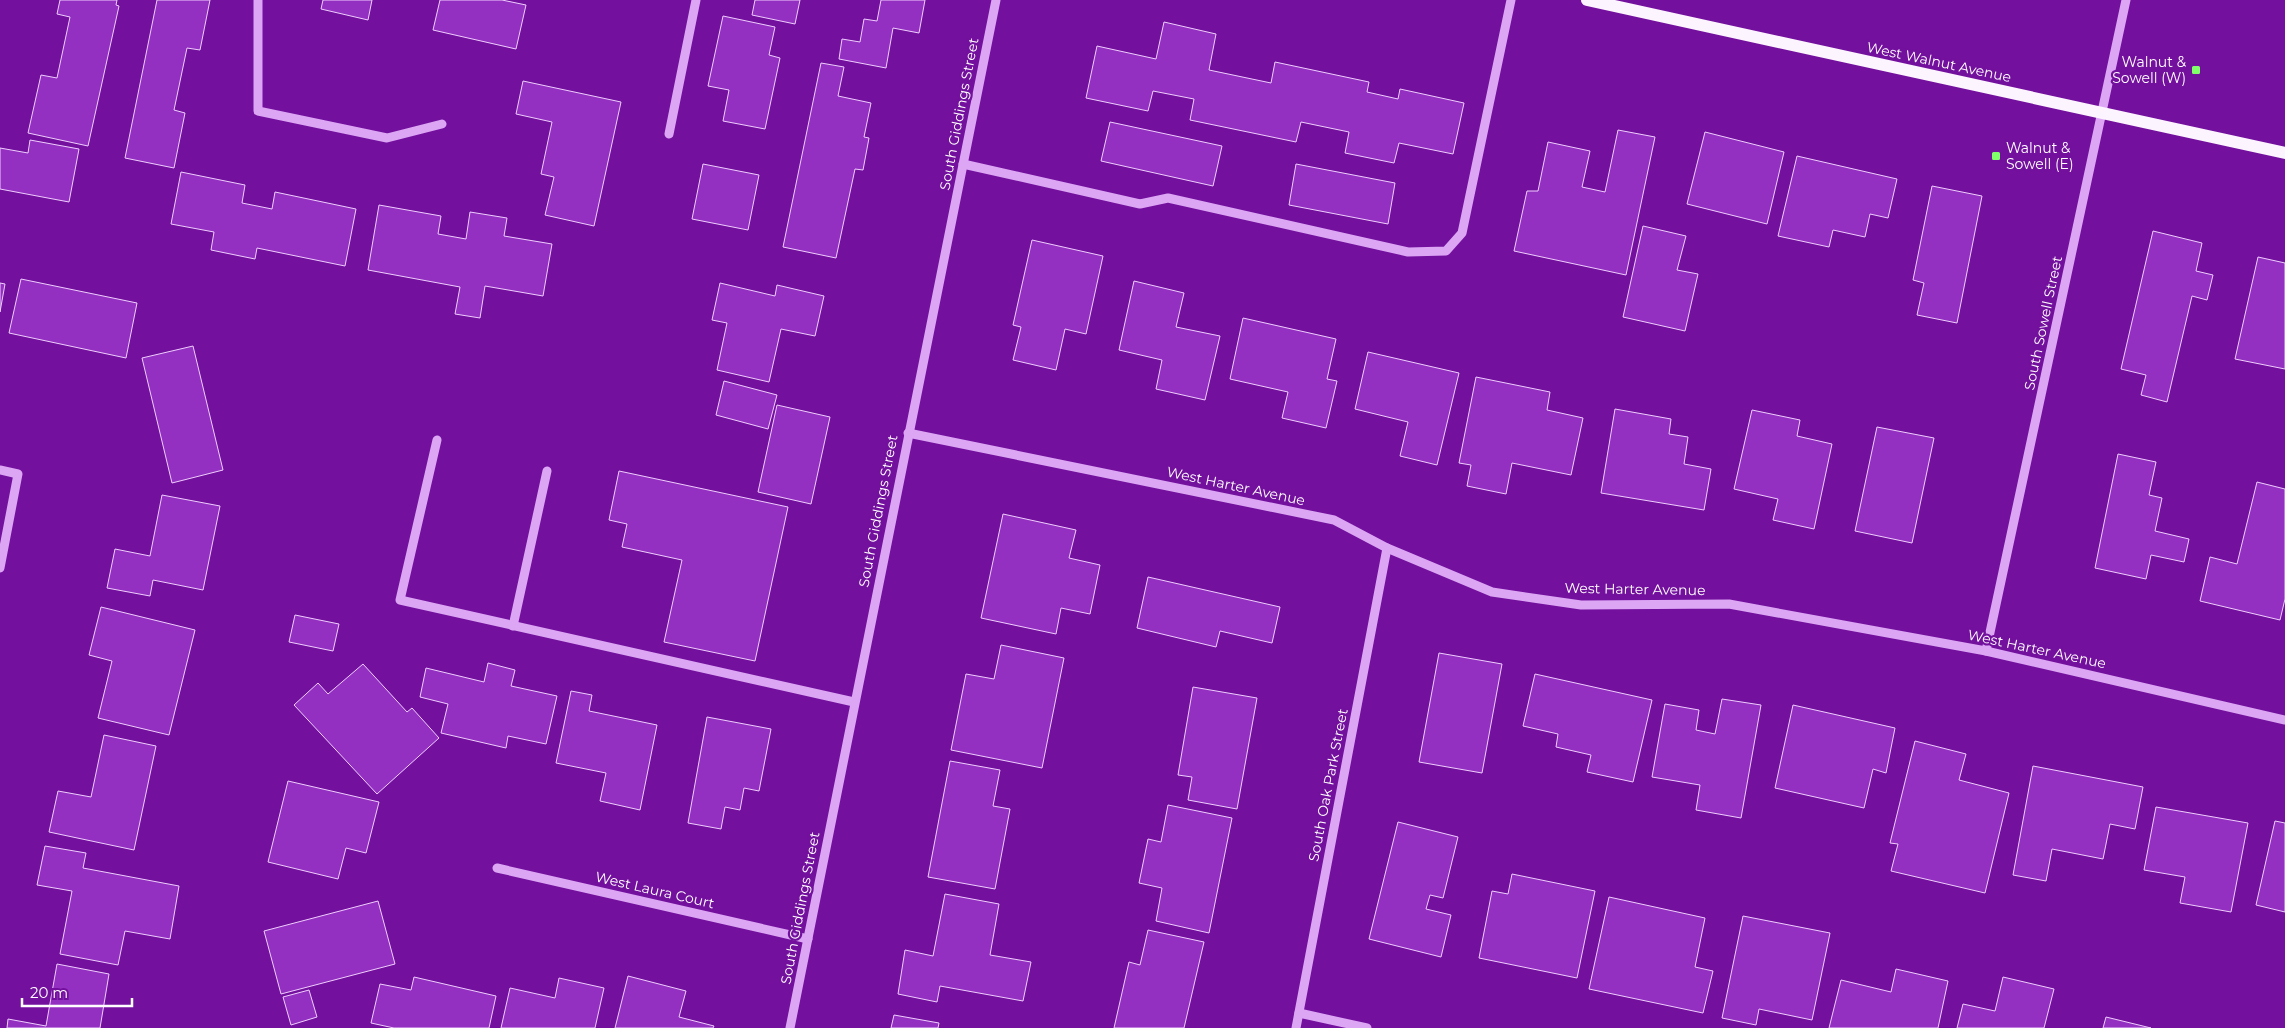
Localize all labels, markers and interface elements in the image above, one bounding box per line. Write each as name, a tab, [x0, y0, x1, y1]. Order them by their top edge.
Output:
street label: South Giddings Street	[935, 36, 983, 192]
street label: West Walnut Avenue	[1865, 38, 2013, 86]
place label: Walnut & Sowell (W)	[2112, 53, 2187, 87]
marker: Walnut & Sowell (W)	[2190, 64, 2202, 76]
place label: Walnut & Sowell (E)	[2006, 139, 2074, 173]
marker: Walnut & Sowell (E)	[1990, 150, 2002, 162]
street label: South Sowell Street	[2020, 254, 2066, 392]
street label: South Giddings Street	[854, 433, 902, 589]
street label: West Harter Avenue	[1165, 463, 1307, 509]
street label: West Harter Avenue	[1564, 579, 1706, 599]
street label: West Harter Avenue	[1966, 626, 2108, 672]
street label: South Oak Park Street	[1304, 707, 1352, 863]
street label: South Giddings Street	[776, 830, 824, 986]
street label: West Laura Court	[594, 868, 717, 913]
scale bar	[22, 976, 132, 1008]
text: 20 m	[30, 983, 68, 1002]

